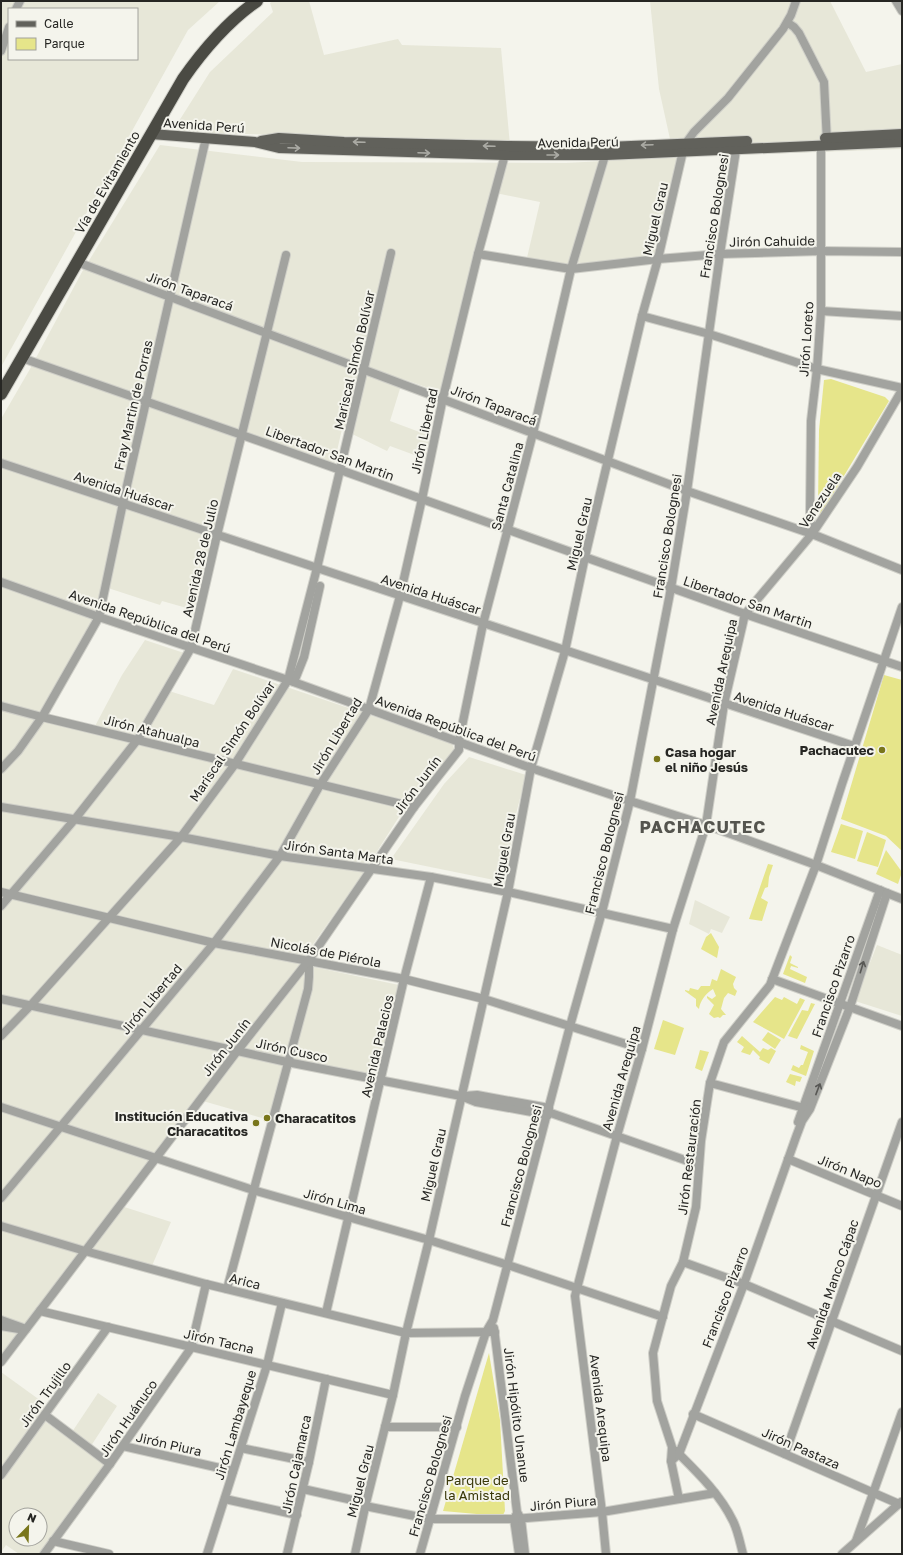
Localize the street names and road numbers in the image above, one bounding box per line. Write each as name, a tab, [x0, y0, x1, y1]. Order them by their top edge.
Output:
street label: Avenida Perú	[163, 114, 245, 136]
street label: Vía de Evitamiento	[71, 128, 143, 236]
street label: Avenida Perú	[537, 133, 619, 151]
street label: Francisco Bolognesi	[696, 153, 732, 279]
street label: Miguel Grau	[639, 181, 671, 257]
street label: Jirón Cahuide	[729, 232, 815, 250]
street label: Jirón Taparacá	[145, 268, 235, 314]
street label: Mariscal SImón Bolívar	[330, 289, 378, 431]
street label: Jirón Loreto	[795, 301, 817, 377]
street label: Fray Martin de Porras	[110, 338, 156, 472]
street label: Jirón Taparacá	[449, 381, 539, 429]
street label: Jirón Libertad	[407, 387, 441, 475]
street label: Libertador San Martin	[263, 422, 397, 484]
street label: Santa Catalina	[488, 440, 526, 532]
street label: Avenida Huáscar	[72, 467, 176, 515]
street label: Venezuela	[795, 469, 845, 531]
street label: Francisco Bolognesi	[649, 473, 685, 599]
street label: Miguel Grau	[563, 496, 595, 572]
street label: Avenida 28 de Julio	[179, 497, 221, 619]
street label: Avenida Huáscar	[379, 570, 483, 618]
street label: Libertador San Martin	[681, 572, 815, 632]
street label: Avenida República del Perú	[67, 586, 233, 656]
street label: Avenida Arequipa	[702, 617, 740, 727]
street label: Mariscal SImón Bolívar	[186, 678, 278, 804]
street label: Avenida Huáscar	[732, 687, 836, 735]
street label: Avenida República del Perú	[373, 691, 539, 765]
street label: Jirón Libertad	[307, 695, 365, 777]
street label: Jirón Atahualpa	[102, 711, 202, 751]
street label: Jirón Junín	[390, 753, 444, 817]
street label: Francisco Bolognesi	[581, 790, 627, 916]
street label: Miguel Grau	[490, 812, 518, 888]
street label: Jirón Santa Marta	[283, 836, 395, 868]
street label: Francisco Pizarro	[808, 932, 858, 1039]
street label: Nicolás de Piérola	[269, 933, 383, 971]
street label: Jirón Libertad	[117, 961, 185, 1037]
street label: Avenida Palacios	[357, 993, 397, 1099]
street label: Jirón Junín	[198, 1015, 254, 1079]
street label: Avenida Arequipa	[598, 1024, 644, 1132]
street label: Jirón Cusco	[255, 1035, 330, 1065]
street label: Jirón Restauración	[674, 1098, 704, 1216]
street label: Francisco Bolognesi	[497, 1103, 545, 1229]
street label: Miguel Grau	[417, 1127, 449, 1203]
street label: Jirón Napo	[816, 1151, 885, 1191]
street label: Jirón Lima	[302, 1184, 368, 1218]
street label: Avenida Manco Cápac	[802, 1217, 862, 1351]
street label: Francisco Pizarro	[698, 1244, 752, 1350]
street label: Arica	[228, 1269, 262, 1293]
street label: Jirón Tacna	[182, 1325, 256, 1357]
street label: Jirón Hipólito Unanue	[501, 1347, 533, 1483]
street label: Avenida Arequipa	[586, 1353, 616, 1463]
street label: Jirón Trujillo	[16, 1358, 74, 1430]
street label: Jirón Lambayeque	[211, 1368, 259, 1482]
street label: Jirón Huánuco	[95, 1376, 161, 1460]
street label: Jirón Cajamarca	[278, 1413, 314, 1515]
street label: Francisco Bolognesi	[405, 1413, 455, 1539]
street label: Jirón Pastaza	[759, 1424, 843, 1472]
street label: Jirón Piura	[135, 1429, 203, 1459]
street label: Miguel Grau	[343, 1443, 377, 1519]
street label: Jirón Piura	[529, 1492, 597, 1514]

